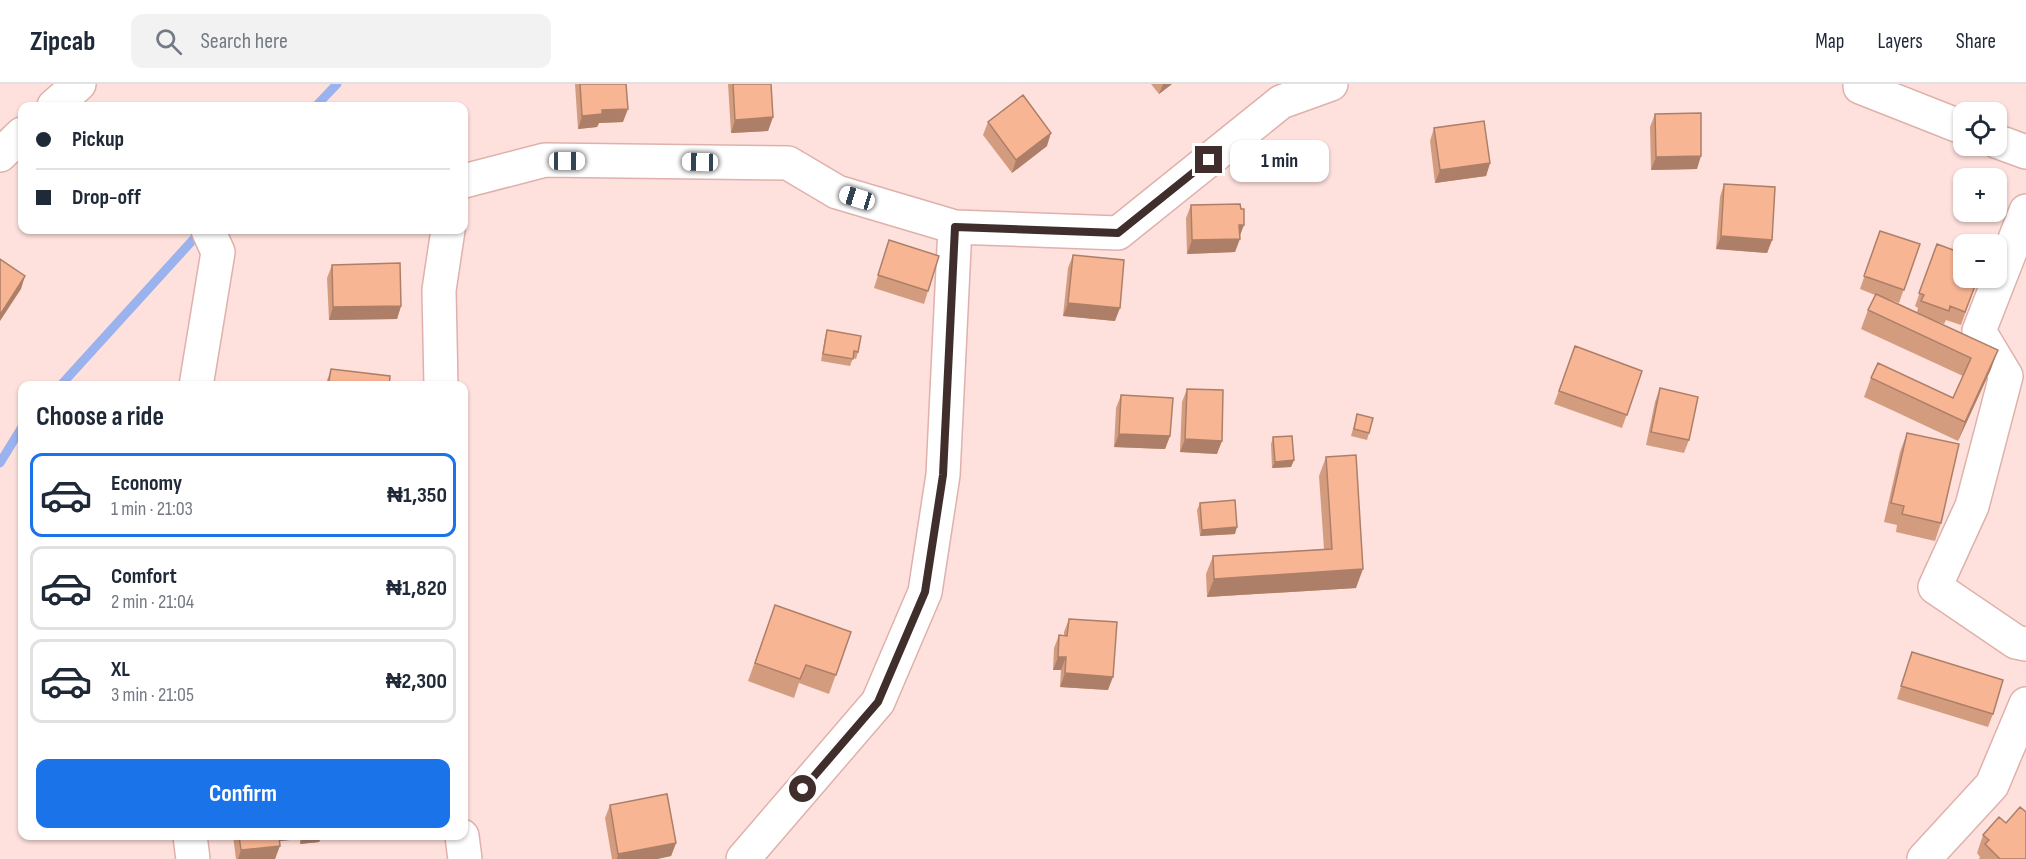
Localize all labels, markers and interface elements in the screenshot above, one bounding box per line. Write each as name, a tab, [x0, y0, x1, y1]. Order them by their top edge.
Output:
search box	[131, 14, 551, 68]
text: Zipcab	[30, 25, 95, 58]
icon: search	[152, 25, 185, 58]
text: Search here	[200, 28, 288, 55]
text: Map	[1815, 29, 1844, 54]
text: Layers	[1877, 29, 1923, 54]
text: Share	[1956, 29, 1996, 54]
map controls	[1953, 102, 2007, 288]
button: locate	[1953, 102, 2007, 156]
text: Pickup	[72, 126, 124, 153]
callout: 1 min	[1230, 139, 1329, 181]
route end	[1195, 146, 1222, 173]
text: 1 min	[1261, 149, 1298, 173]
car	[549, 152, 585, 170]
car	[682, 153, 718, 171]
button: +	[1953, 168, 2007, 222]
text: Drop-off	[72, 184, 141, 211]
car	[837, 184, 877, 212]
button: −	[1953, 234, 2007, 288]
text: Choose a ride	[36, 401, 164, 433]
icon: car	[39, 468, 93, 522]
text: Economy	[111, 470, 182, 497]
text: ₦1,350	[387, 482, 447, 509]
text: 1 min · 21:03	[111, 497, 193, 521]
icon: car	[39, 561, 93, 615]
text: Comfort	[111, 563, 177, 590]
text: ₦1,820	[386, 575, 447, 602]
text: 2 min · 21:04	[111, 590, 194, 614]
icon: car	[39, 654, 93, 708]
text: XL	[111, 656, 130, 683]
text: ₦2,300	[386, 668, 447, 695]
text: 3 min · 21:05	[111, 683, 194, 707]
button: Confirm	[36, 759, 450, 828]
route start	[789, 775, 816, 802]

